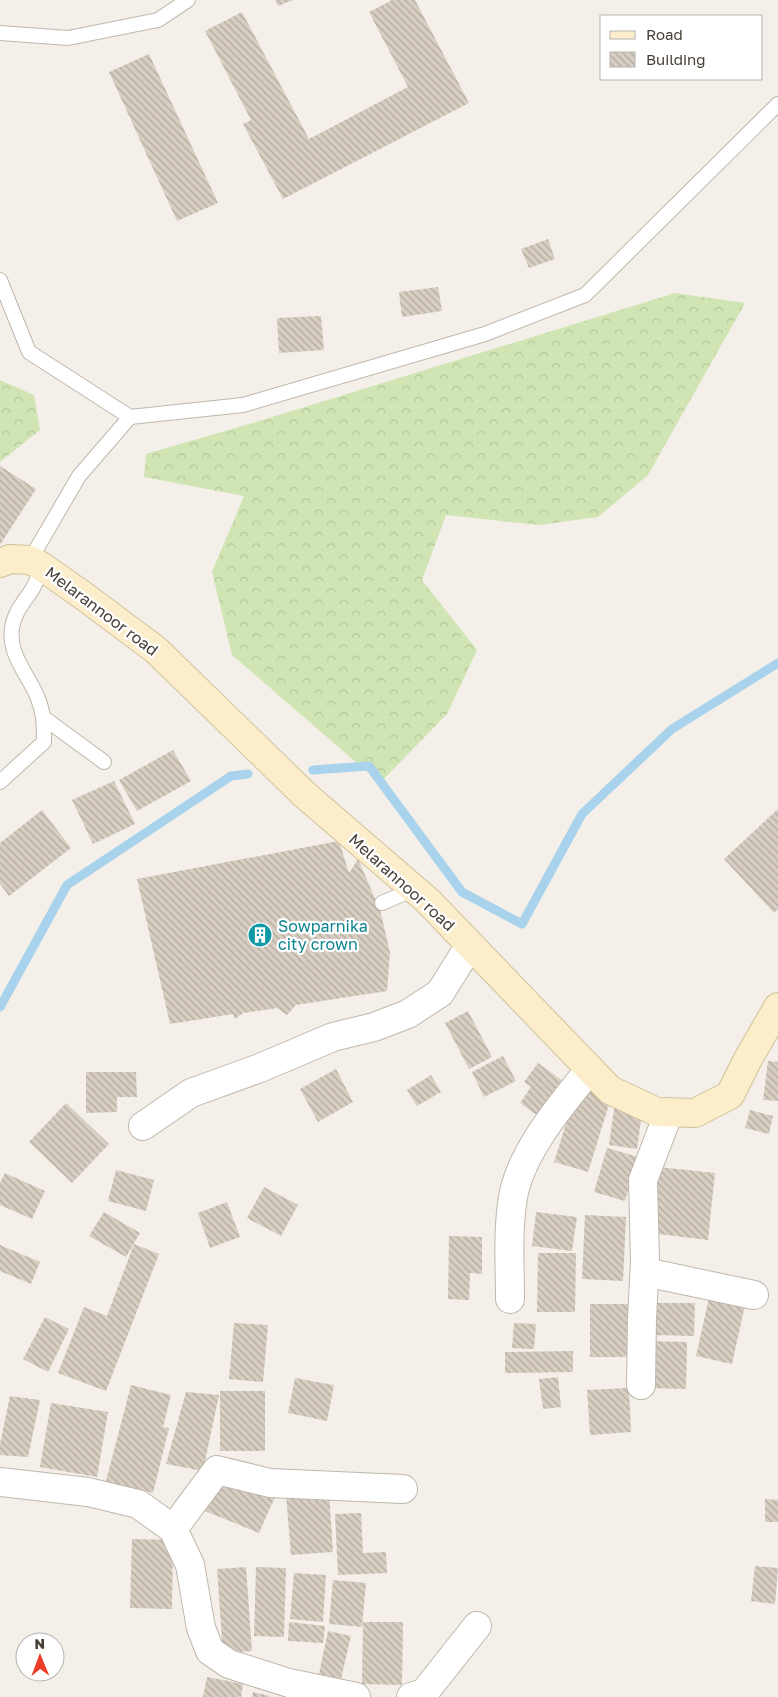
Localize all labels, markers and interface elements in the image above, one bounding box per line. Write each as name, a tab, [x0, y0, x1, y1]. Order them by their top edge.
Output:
legend	[600, 15, 763, 80]
text: Road	[646, 25, 683, 43]
text: Building	[646, 50, 706, 68]
street label: Melarannoor road	[42, 562, 162, 660]
street label: Melarannoor road	[345, 829, 459, 935]
place label: Sowparnika city crown	[278, 916, 368, 954]
building icon: Sowparnika city crown	[247, 922, 273, 948]
north arrow	[15, 1632, 65, 1682]
text: N	[34, 1635, 45, 1652]

